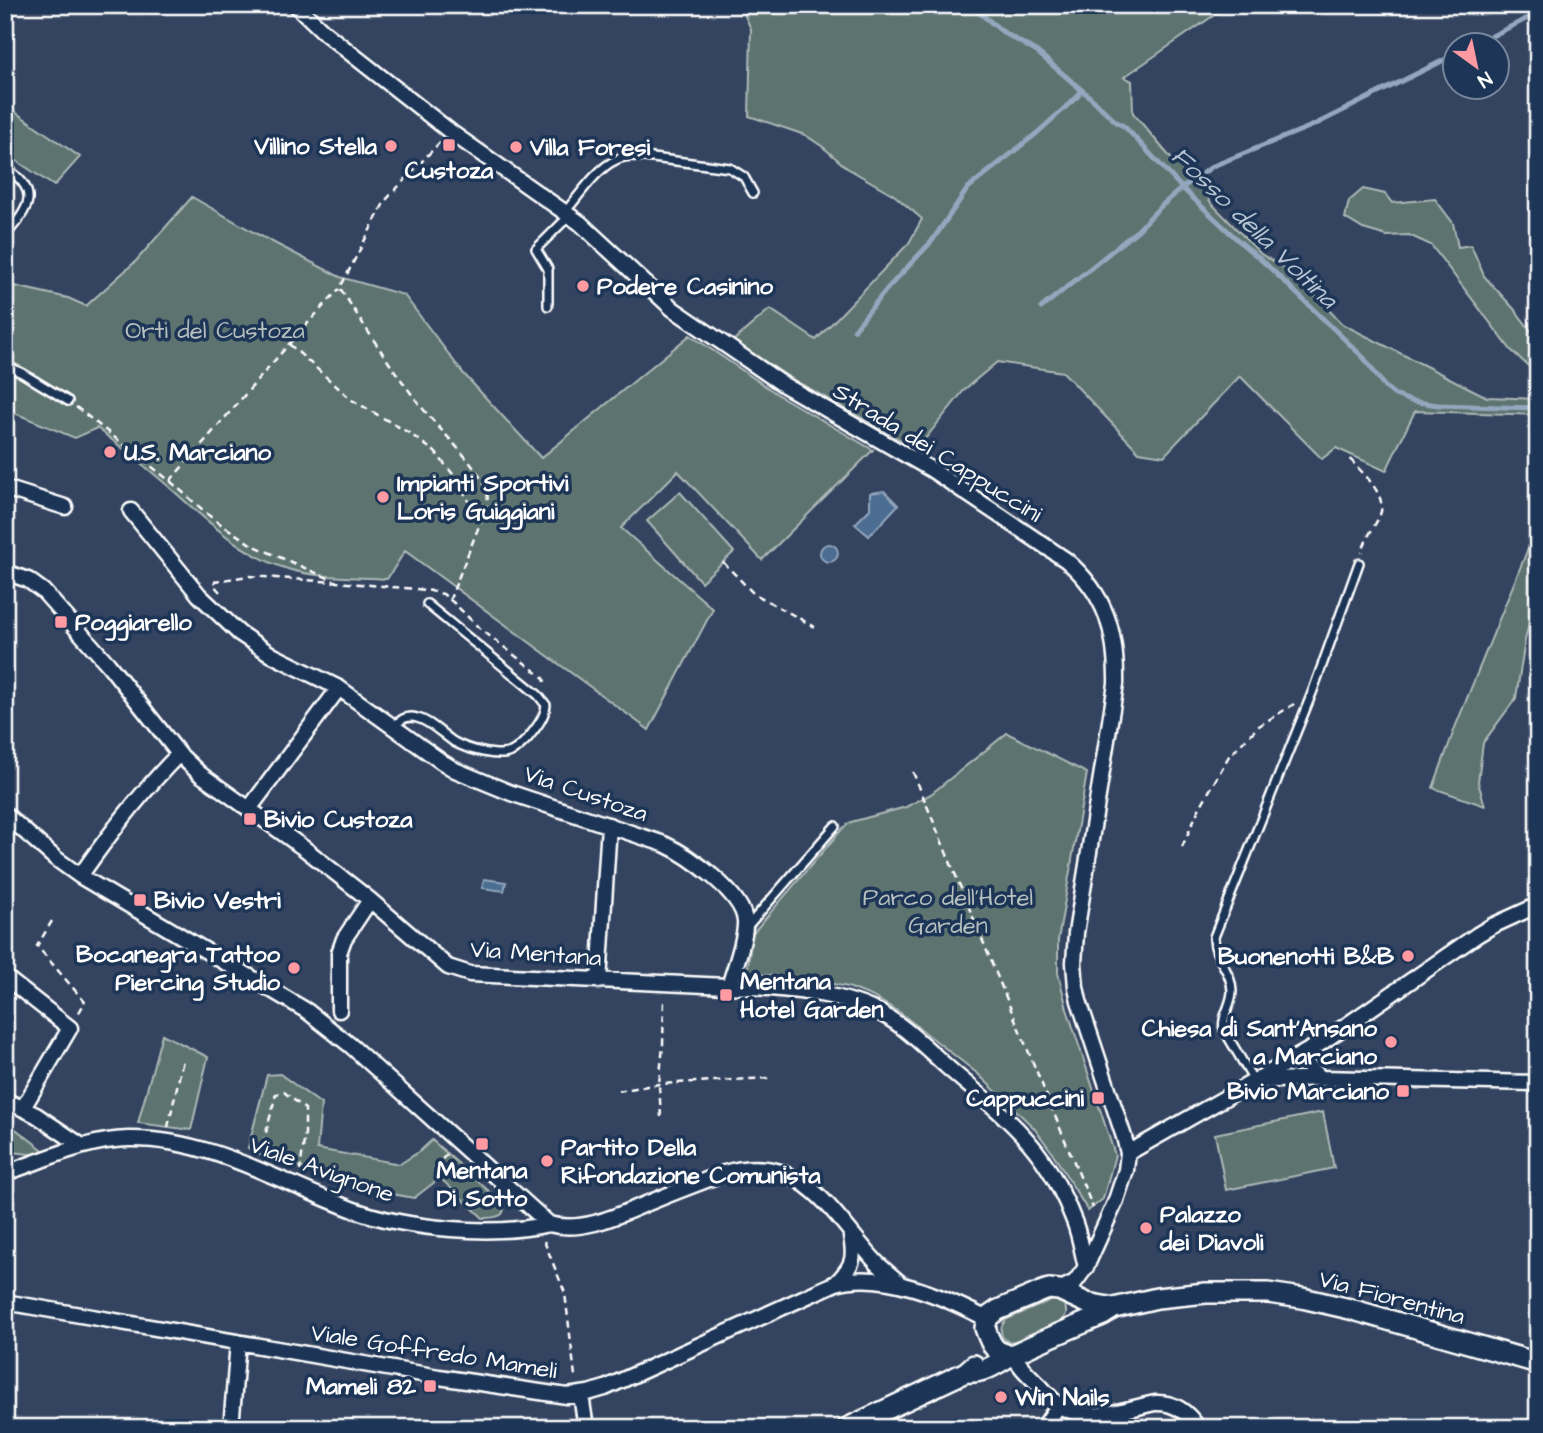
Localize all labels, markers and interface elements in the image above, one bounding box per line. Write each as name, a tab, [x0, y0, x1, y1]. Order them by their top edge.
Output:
north arrow	[1442, 32, 1512, 102]
text: N	[1472, 64, 1497, 94]
place label: Villino Stella	[253, 130, 378, 164]
place label: Villa Foresi	[529, 131, 650, 165]
marker: Custoza	[441, 137, 457, 153]
marker: Villino Stella	[383, 138, 399, 154]
marker: Villa Foresi	[508, 139, 524, 155]
water label: Fosso della Voltina	[1163, 139, 1347, 318]
place label: Custoza	[405, 154, 494, 188]
place label: Podere Casinino	[597, 270, 773, 304]
marker: Podere Casinino	[575, 278, 591, 294]
park label: Orti del Custoza	[125, 314, 305, 348]
street label: Strada dei Cappuccini	[826, 375, 1049, 531]
place label: U.S. Marciano	[124, 436, 272, 470]
marker: U.S. Marciano	[102, 444, 118, 460]
place label: Impianti Sportivi Loris Guiggiani	[397, 467, 569, 530]
marker: Impianti Sportivi Loris Guiggiani	[375, 489, 391, 505]
place label: Poggiarello	[75, 606, 192, 641]
marker: Poggiarello	[53, 614, 69, 630]
street label: Via Custoza	[519, 757, 652, 831]
place label: Bivio Custoza	[264, 803, 413, 837]
marker: Bivio Custoza	[242, 811, 258, 827]
park label: Parco dell'Hotel Garden	[863, 881, 1033, 943]
place label: Bivio Vestri	[154, 884, 281, 918]
marker: Bivio Vestri	[132, 892, 148, 908]
street label: Via Mentana	[469, 932, 603, 976]
place label: Bocanegra Tattoo Piercing Studio	[76, 938, 281, 1001]
place label: Buonenotti B&B	[1218, 940, 1395, 974]
marker: Buonenotti B&B	[1400, 948, 1416, 964]
marker: Bocanegra Tattoo Piercing Studio	[286, 960, 302, 976]
place label: Mentana Hotel Garden	[740, 965, 883, 1027]
marker: Mentana Hotel Garden	[718, 987, 734, 1003]
place label: Chiesa di Sant'Ansano a Marciano	[1142, 1012, 1378, 1074]
marker: Chiesa di Sant'Ansano a Marciano	[1383, 1034, 1399, 1050]
place label: Bivio Marciano	[1227, 1075, 1390, 1109]
place label: Cappuccini	[966, 1082, 1084, 1116]
marker: Bivio Marciano	[1395, 1083, 1411, 1099]
marker: Cappuccini	[1090, 1090, 1106, 1106]
street label: Viale Avignone	[244, 1128, 399, 1213]
place label: Partito Della Rifondazione Comunista	[561, 1131, 821, 1193]
marker: Mentana Di Sotto	[474, 1136, 490, 1152]
marker: Partito Della Rifondazione Comunista	[539, 1153, 555, 1169]
place label: Mentana Di Sotto	[437, 1154, 528, 1216]
place label: Palazzo dei Diavoli	[1159, 1198, 1264, 1260]
marker: Palazzo dei Diavoli	[1138, 1220, 1154, 1236]
street label: Via Fiorentina	[1315, 1262, 1469, 1334]
street label: Viale Goffredo Mameli	[308, 1316, 560, 1388]
place label: Mameli 82	[306, 1370, 416, 1404]
marker: Mameli 82	[422, 1378, 438, 1394]
place label: Win Nails	[1014, 1381, 1110, 1415]
marker: Win Nails	[993, 1389, 1009, 1405]

